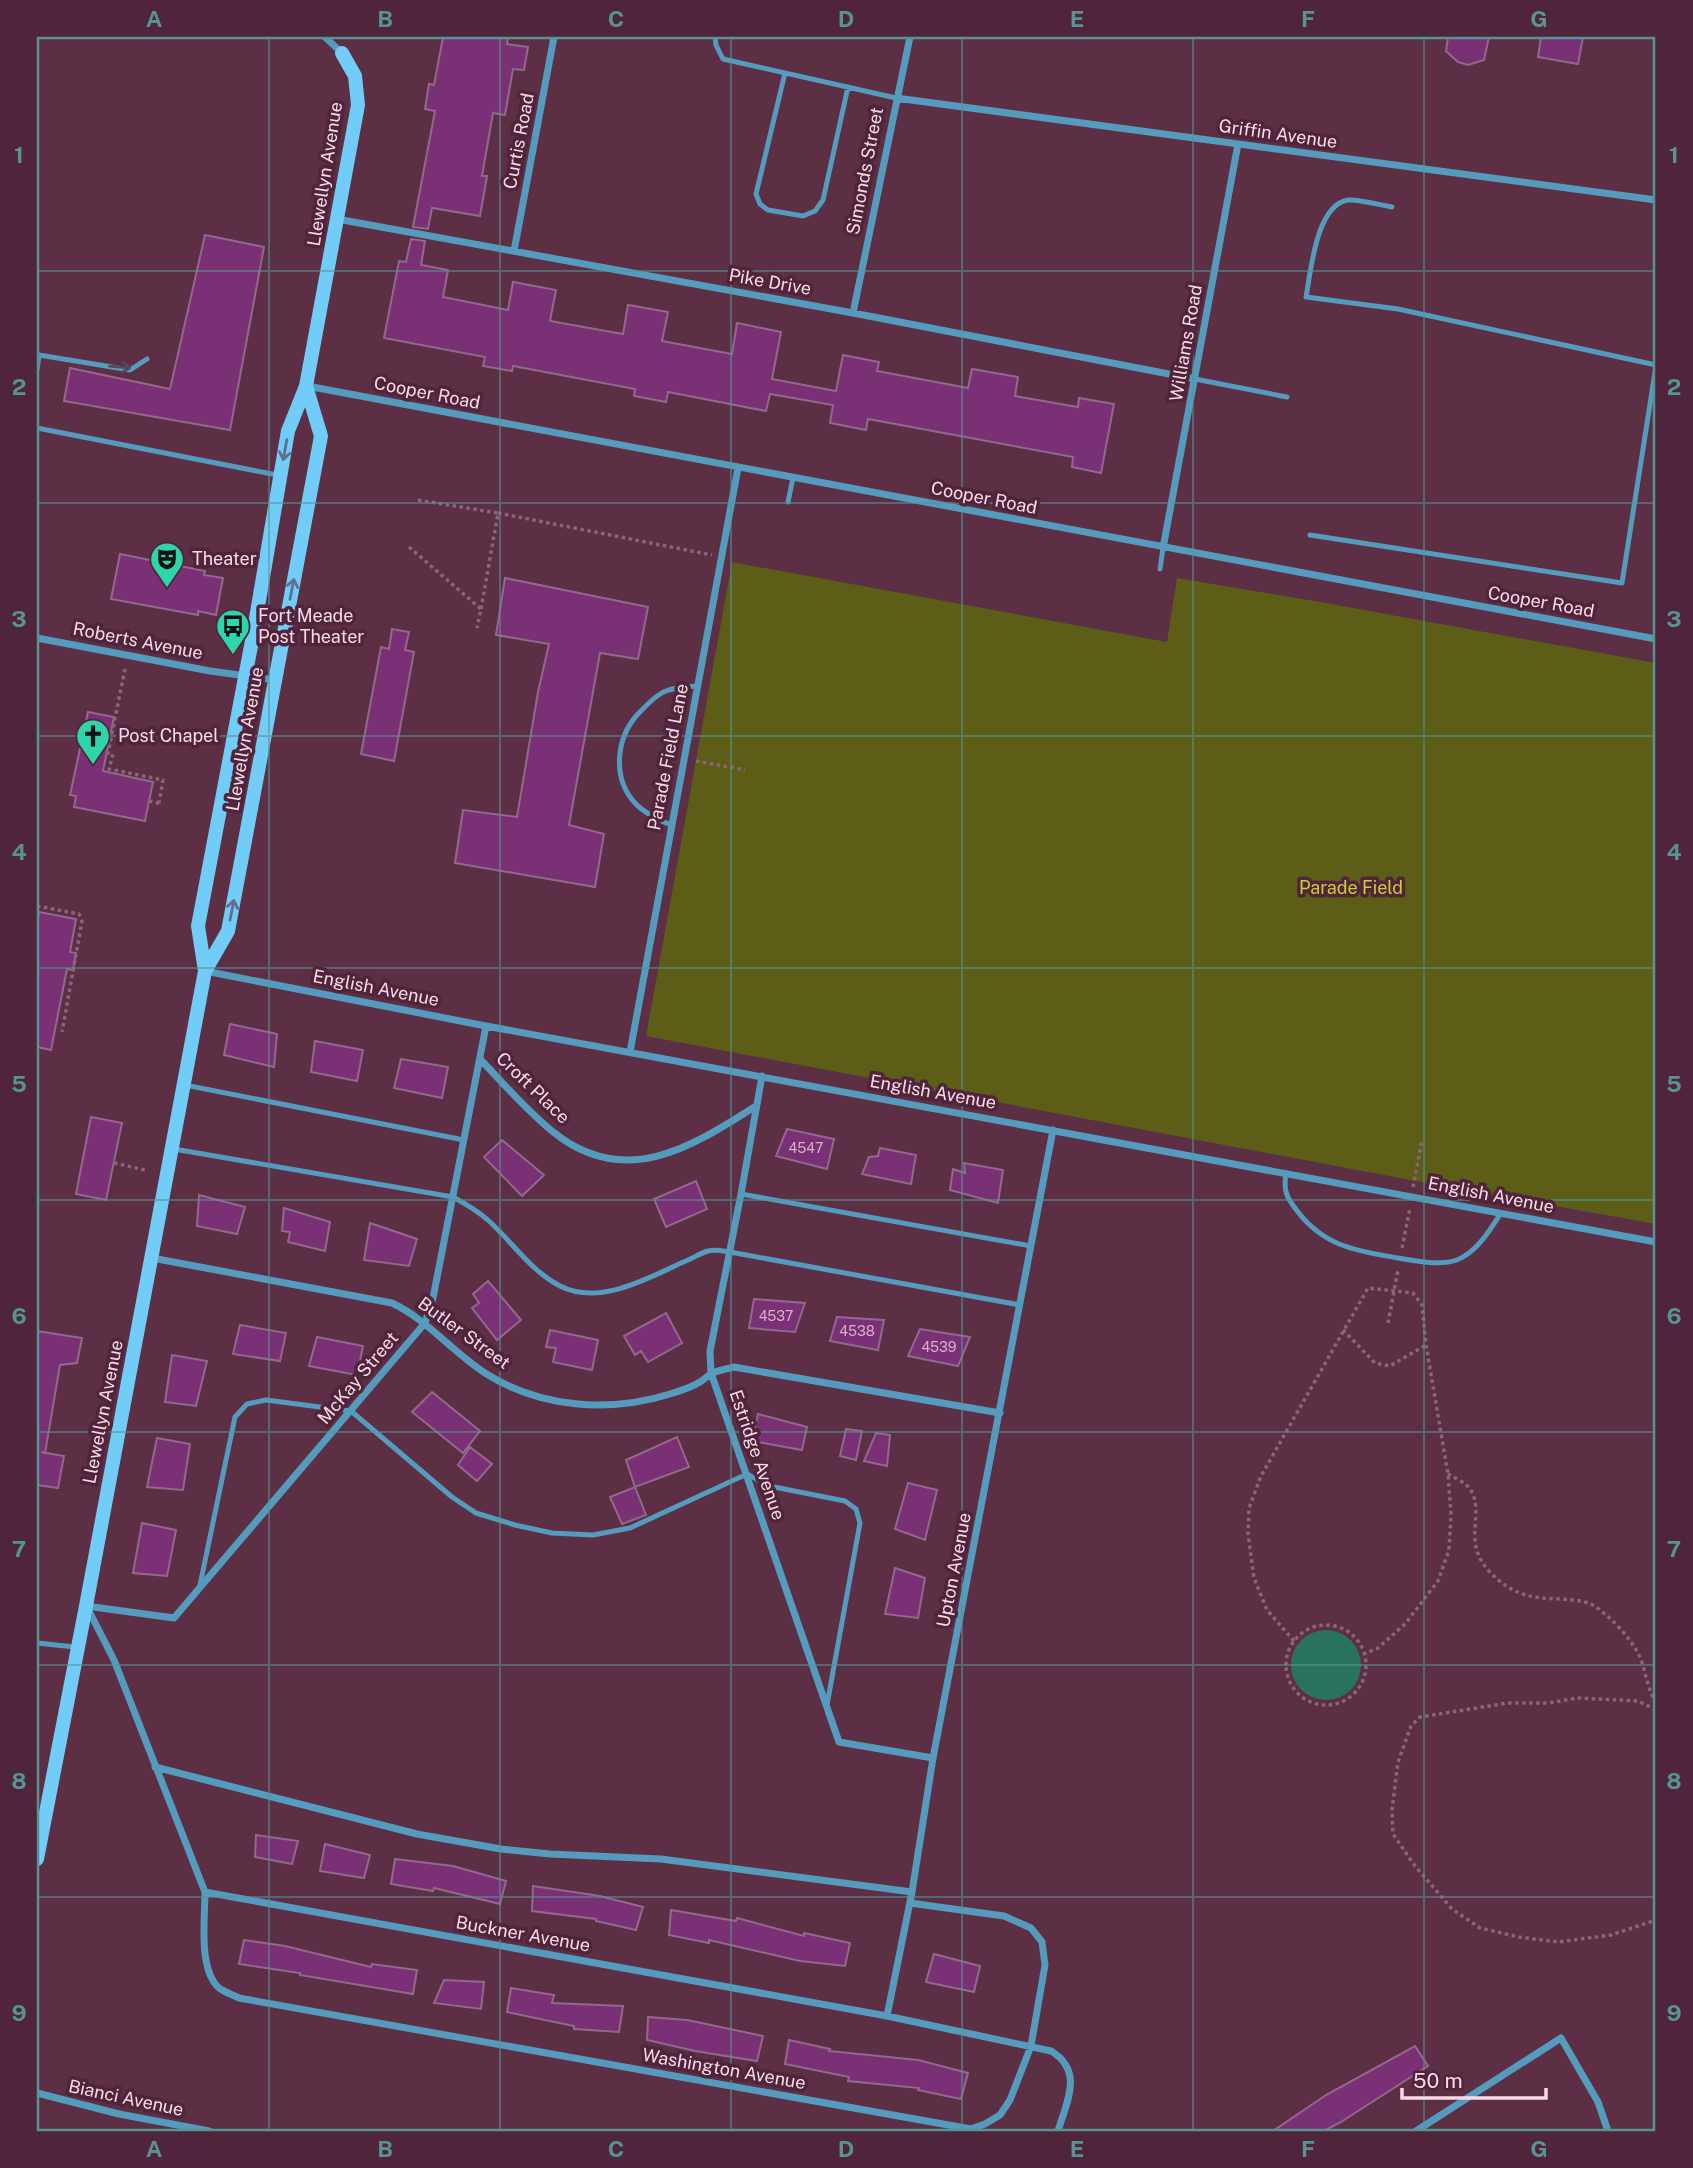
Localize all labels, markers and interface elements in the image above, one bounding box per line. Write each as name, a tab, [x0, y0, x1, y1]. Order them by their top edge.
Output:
text: A	[146, 5, 163, 32]
text: B	[377, 5, 393, 32]
text: C	[608, 5, 624, 32]
text: D	[838, 5, 854, 32]
text: E	[1070, 5, 1084, 32]
text: F	[1301, 5, 1315, 32]
text: G	[1530, 5, 1548, 32]
street label: Curtis Road	[499, 91, 538, 191]
street label: Llewellyn Avenue	[303, 100, 346, 248]
street label: Simonds Street	[842, 105, 887, 236]
street label: Griffin Avenue	[1217, 115, 1339, 152]
text: 1	[14, 141, 24, 168]
text: 1	[1669, 141, 1679, 168]
street label: Pike Drive	[727, 264, 813, 299]
street label: Williams Road	[1165, 283, 1206, 403]
one-way arrow	[108, 361, 131, 374]
street label: Cooper Road	[372, 372, 482, 413]
text: 2	[12, 373, 26, 400]
text: 2	[1667, 373, 1681, 400]
one-way arrow	[278, 438, 291, 461]
street label: Cooper Road	[929, 477, 1039, 518]
theatre icon: Theater	[148, 540, 186, 589]
place label: Theater	[192, 548, 257, 569]
one-way arrow	[286, 578, 299, 601]
street label: Cooper Road	[1486, 582, 1596, 621]
text: 3	[11, 605, 27, 632]
place label: Fort Meade Post Theater	[258, 605, 364, 647]
text: 3	[1666, 605, 1682, 632]
bus stop icon: Fort Meade Post Theater	[214, 607, 252, 656]
street label: Roberts Avenue	[71, 618, 205, 663]
street label: Llewellyn Avenue	[221, 665, 268, 813]
street label: Parade Field Lane	[643, 682, 692, 832]
church icon: Post Chapel	[74, 717, 112, 766]
place label: Post Chapel	[118, 725, 219, 746]
text: 4	[11, 838, 27, 865]
text: 4	[1666, 838, 1682, 865]
park label: Parade Field	[1299, 877, 1403, 898]
one-way arrow	[226, 899, 240, 922]
street label: English Avenue	[311, 965, 441, 1010]
street label: Croft Place	[492, 1048, 574, 1128]
text: 5	[11, 1070, 27, 1097]
street label: English Avenue	[868, 1070, 998, 1113]
text: 5	[1666, 1070, 1682, 1097]
house number: 4547	[789, 1140, 823, 1156]
street label: English Avenue	[1426, 1172, 1556, 1217]
street label: Butler Street	[414, 1292, 514, 1373]
text: 6	[11, 1302, 27, 1329]
text: 6	[1666, 1302, 1682, 1329]
house number: 4537	[759, 1308, 793, 1324]
house number: 4538	[839, 1323, 875, 1339]
street label: McKay Street	[313, 1327, 402, 1428]
street label: Llewellyn Avenue	[78, 1338, 127, 1486]
house number: 4539	[921, 1339, 957, 1355]
street label: Estridge Avenue	[725, 1387, 790, 1523]
street label: Upton Avenue	[932, 1511, 975, 1629]
text: 7	[12, 1535, 26, 1562]
text: 7	[1667, 1535, 1681, 1562]
text: 8	[11, 1767, 27, 1794]
text: 8	[1666, 1767, 1682, 1794]
street label: Buckner Avenue	[454, 1911, 592, 1956]
text: 9	[11, 1999, 27, 2026]
text: 9	[1666, 1999, 1682, 2026]
street label: Washington Avenue	[641, 2044, 807, 2093]
scale bar	[1402, 2056, 1546, 2100]
text: 50 m	[1413, 2068, 1463, 2093]
street label: Bianci Avenue	[67, 2075, 186, 2120]
text: A	[146, 2135, 163, 2162]
text: B	[377, 2135, 393, 2162]
text: C	[608, 2135, 624, 2162]
text: D	[838, 2135, 854, 2162]
text: E	[1070, 2135, 1084, 2162]
text: F	[1301, 2135, 1315, 2162]
text: G	[1530, 2135, 1548, 2162]

